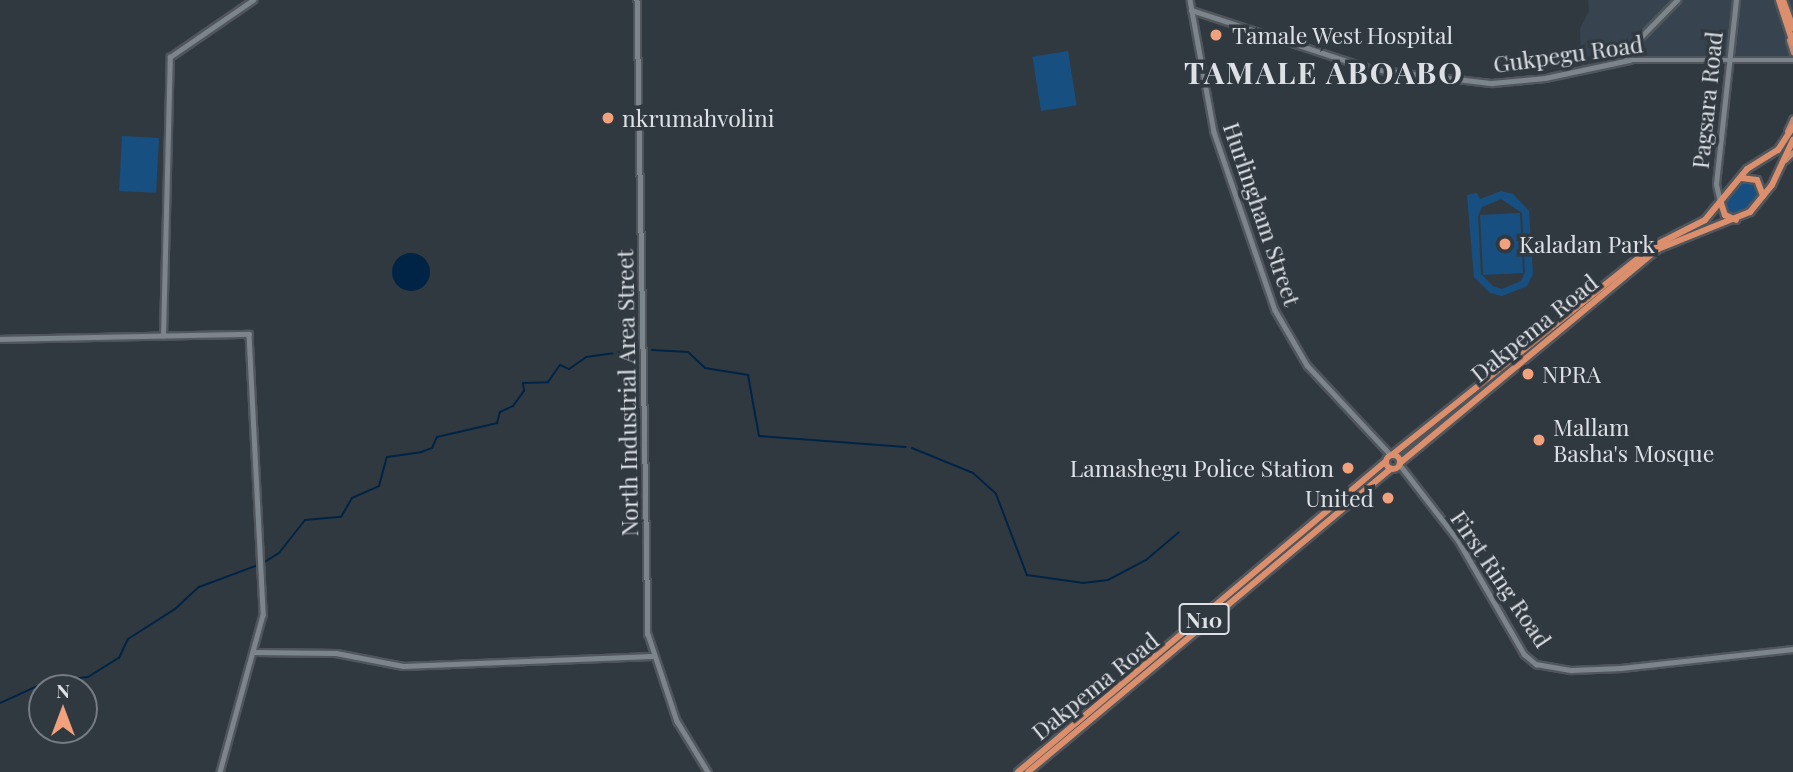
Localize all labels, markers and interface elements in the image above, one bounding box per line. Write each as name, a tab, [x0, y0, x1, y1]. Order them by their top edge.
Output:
place label: Tamale West Hospital	[1232, 21, 1454, 49]
marker: Tamale West Hospital	[1206, 25, 1226, 45]
street label: Gukpegu Road	[1491, 30, 1645, 78]
street label: Pagsara Road	[1686, 30, 1728, 170]
district label: TAMALE ABOABO	[1185, 54, 1463, 90]
place label: nkrumahvolini	[622, 104, 774, 132]
marker: nkrumahvolini	[600, 110, 616, 126]
street label: Hurlingham Street	[1218, 119, 1306, 309]
place label: Kaladan Park	[1519, 230, 1655, 258]
marker: Kaladan Park	[1497, 236, 1513, 252]
street label: North Industrial Area Street	[611, 249, 643, 537]
street label: Dakpema Road	[1465, 268, 1603, 388]
place label: NPRA	[1542, 360, 1601, 388]
marker: NPRA	[1520, 366, 1536, 382]
place label: Mallam Basha's Mosque	[1553, 413, 1714, 467]
marker: Mallam Basha's Mosque	[1531, 432, 1547, 448]
place label: Lamashegu Police Station	[1070, 454, 1334, 482]
marker: Lamashegu Police Station	[1340, 460, 1356, 476]
place label: United	[1305, 484, 1374, 512]
marker: United	[1380, 490, 1396, 506]
street label: First Ring Road	[1445, 505, 1557, 653]
road number: N10	[1178, 602, 1230, 636]
street label: Dakpema Road	[1026, 626, 1164, 746]
north arrow	[28, 674, 98, 744]
text: N	[56, 677, 70, 703]

